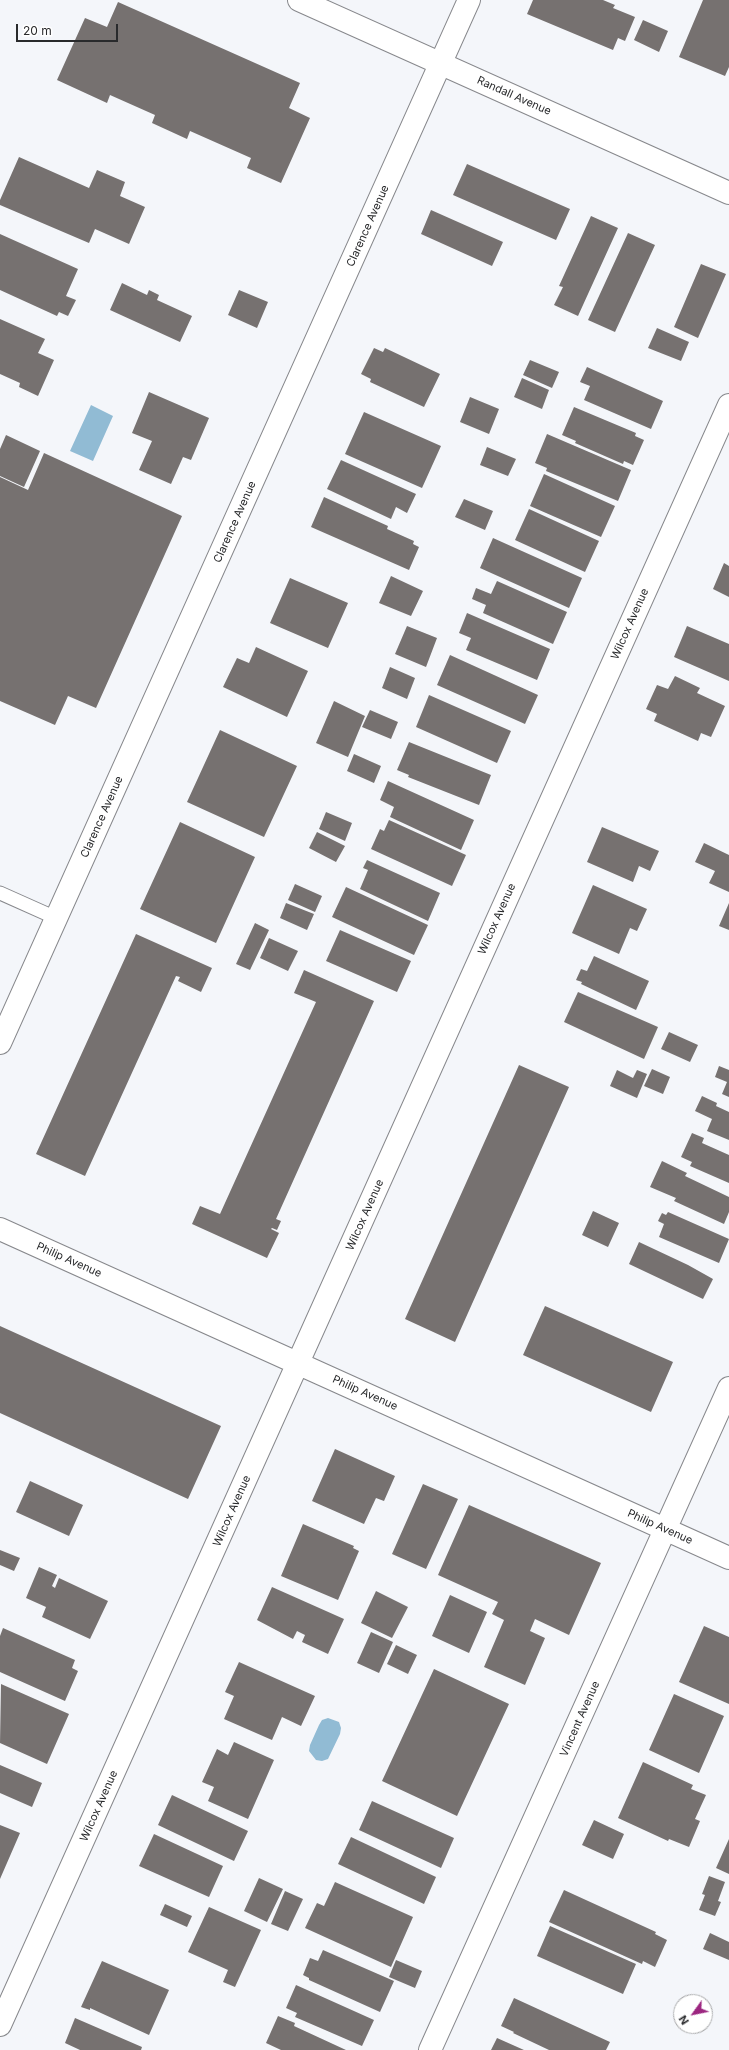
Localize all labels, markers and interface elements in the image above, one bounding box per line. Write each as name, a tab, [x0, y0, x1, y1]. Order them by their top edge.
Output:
scale bar	[18, 16, 120, 42]
text: 20 m	[23, 23, 52, 38]
street label: Randall Avenue	[475, 74, 553, 118]
street label: Clarence Avenue	[344, 183, 392, 269]
street label: Clarence Avenue	[211, 479, 259, 565]
street label: Wilcox Avenue	[608, 586, 652, 662]
street label: Clarence Avenue	[78, 774, 126, 860]
street label: Wilcox Avenue	[475, 881, 519, 957]
street label: Wilcox Avenue	[343, 1177, 387, 1253]
street label: Philip Avenue	[34, 1240, 104, 1280]
street label: Philip Avenue	[330, 1373, 400, 1413]
street label: Wilcox Avenue	[210, 1473, 254, 1549]
street label: Philip Avenue	[625, 1507, 695, 1547]
street label: Vincent Avenue	[557, 1679, 603, 1759]
street label: Wilcox Avenue	[77, 1768, 121, 1844]
north arrow	[673, 1994, 713, 2034]
text: N	[676, 2013, 692, 2027]

